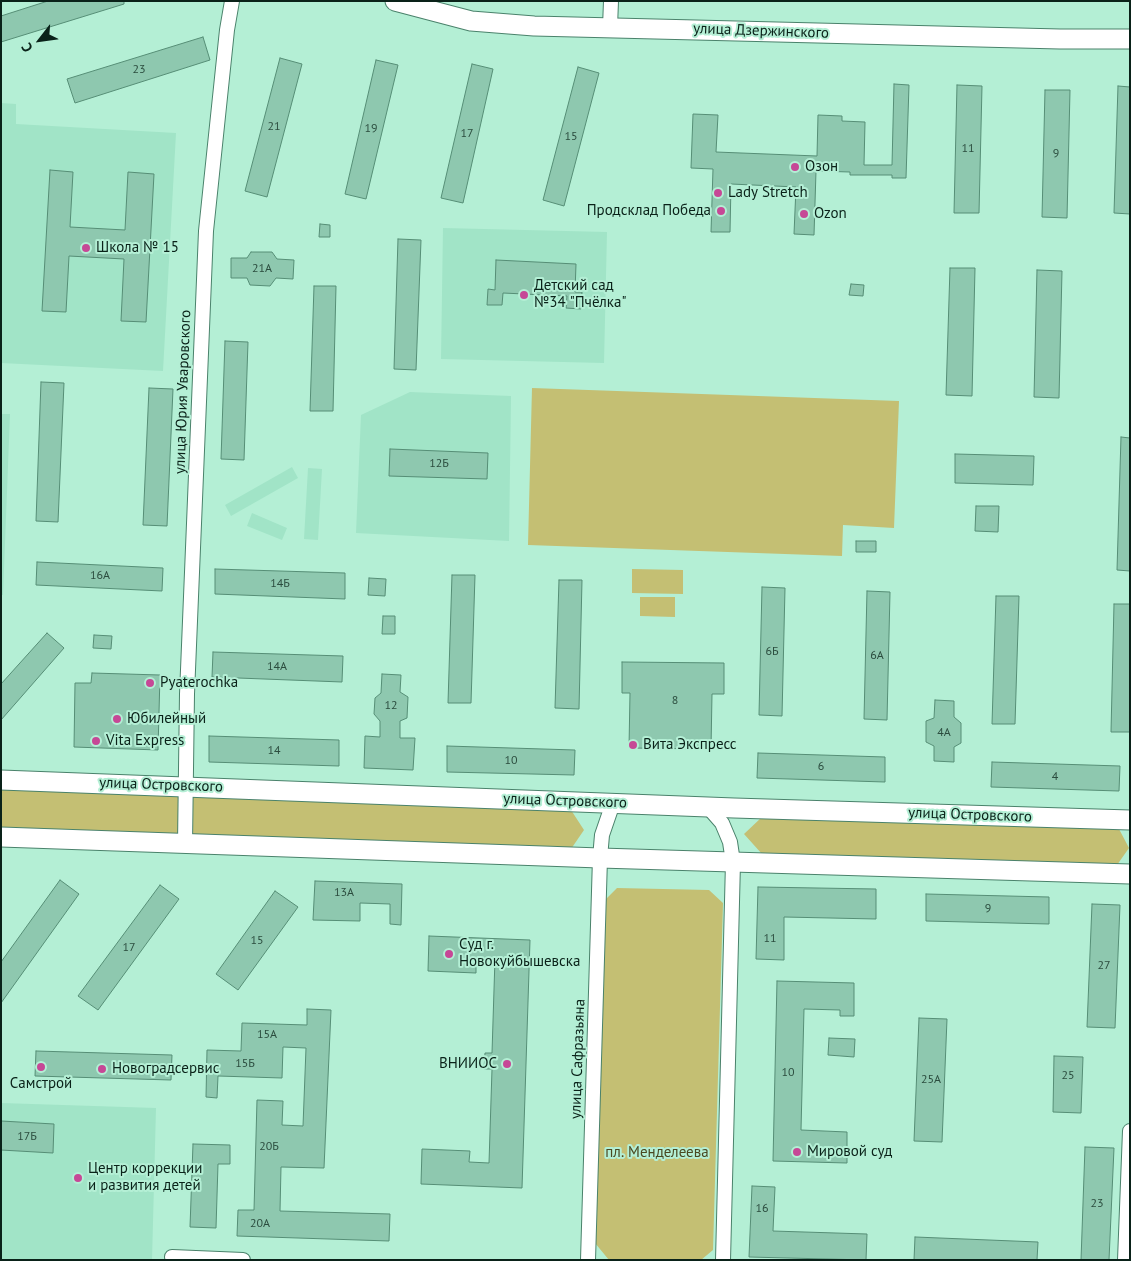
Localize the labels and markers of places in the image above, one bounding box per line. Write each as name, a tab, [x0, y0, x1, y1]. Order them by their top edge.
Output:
place label: Озон	[805, 158, 838, 176]
marker: Озон	[789, 161, 801, 173]
place label: Lady Stretch	[728, 184, 808, 202]
marker: Lady Stretch	[712, 187, 724, 199]
place label: Продсклад Победа	[587, 202, 711, 220]
marker: Продсклад Победа	[715, 205, 727, 217]
place label: Ozon	[814, 205, 847, 223]
marker: Ozon	[798, 208, 810, 220]
place label: Школа № 15	[96, 239, 179, 257]
marker: Школа № 15	[80, 242, 92, 254]
place label: Детский сад №34 "Пчёлка"	[534, 277, 626, 312]
marker: Детский сад №34 "Пчёлка"	[518, 289, 530, 301]
place label: Pyaterochka	[160, 674, 238, 692]
marker: Pyaterochka	[144, 677, 156, 689]
place label: Юбилейный	[127, 710, 206, 728]
marker: Юбилейный	[111, 713, 123, 725]
place label: Vita Express	[106, 732, 184, 750]
marker: Vita Express	[90, 735, 102, 747]
place label: Вита Экспресс	[643, 736, 737, 754]
marker: Вита Экспресс	[627, 739, 639, 751]
place label: Суд г. Новокуйбышевска	[459, 936, 580, 971]
marker: Суд г. Новокуйбышевска	[443, 948, 455, 960]
place label: ВНИИОС	[439, 1055, 497, 1073]
marker: ВНИИОС	[501, 1058, 513, 1070]
place label: Новоградсервис	[112, 1060, 219, 1078]
marker: Самстрой	[35, 1061, 47, 1073]
marker: Новоградсервис	[96, 1063, 108, 1075]
place label: Самстрой	[10, 1075, 72, 1093]
place label: Мировой суд	[807, 1143, 892, 1161]
marker: Мировой суд	[791, 1146, 803, 1158]
place label: Центр коррекции и развития детей	[88, 1160, 202, 1195]
marker: Центр коррекции и развития детей	[72, 1172, 84, 1184]

